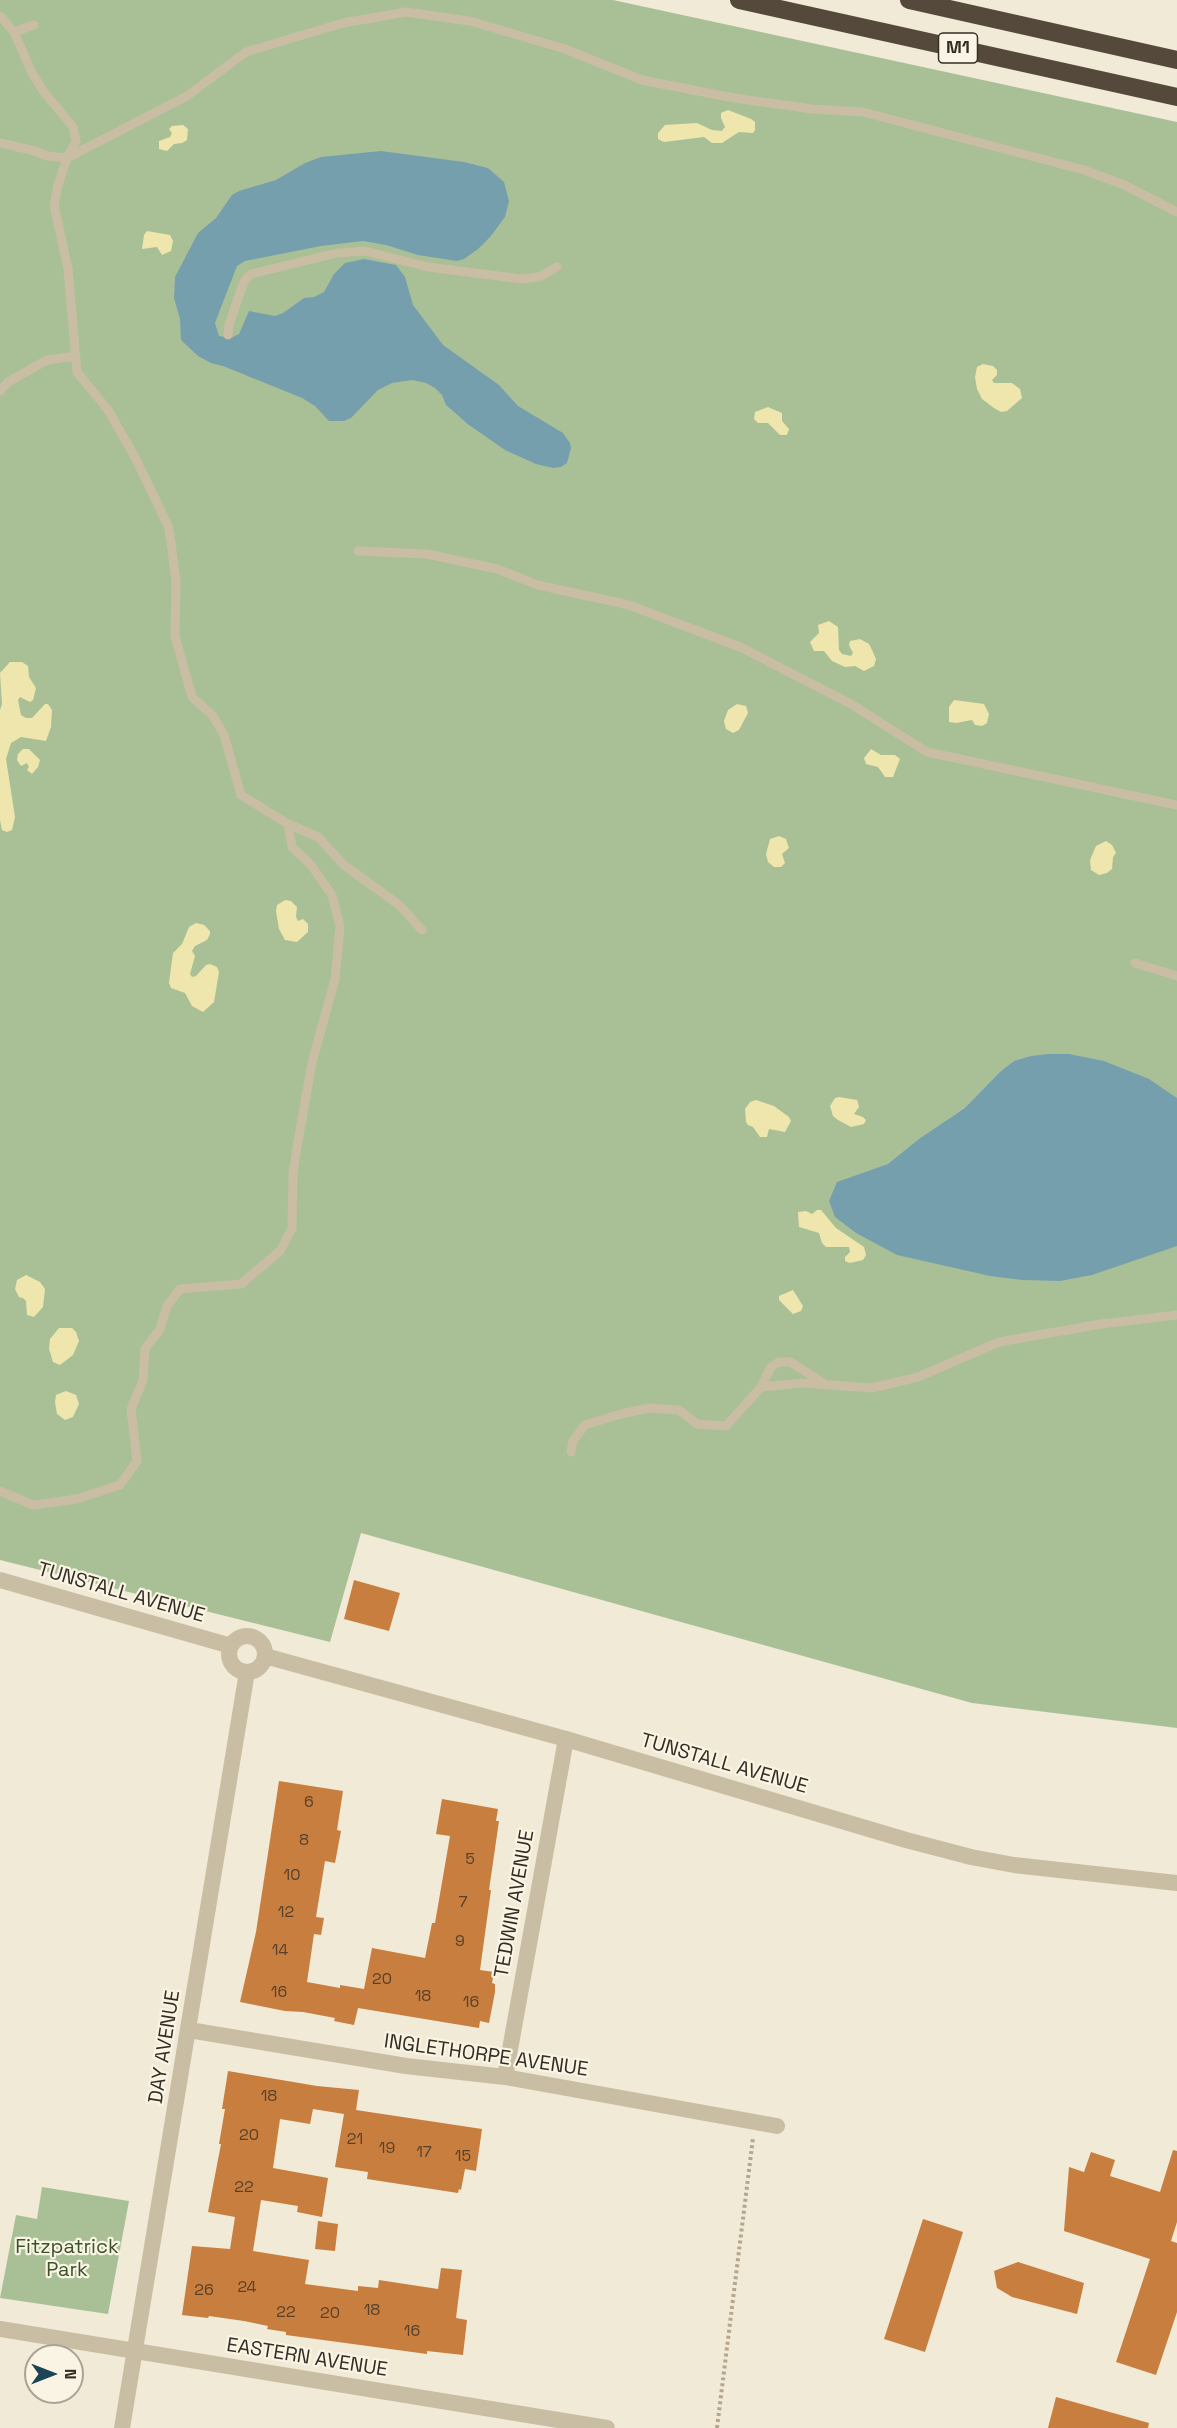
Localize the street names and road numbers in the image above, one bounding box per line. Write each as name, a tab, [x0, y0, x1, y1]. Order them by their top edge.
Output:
road number: M1	[938, 33, 978, 63]
street label: TUNSTALL AVENUE	[35, 1558, 207, 1628]
street label: TUNSTALL AVENUE	[638, 1729, 810, 1799]
street label: TEDWIN AVENUE	[490, 1828, 540, 1980]
street label: DAY AVENUE	[144, 1989, 186, 2105]
street label: INGLETHORPE AVENUE	[382, 2030, 590, 2082]
street label: EASTERN AVENUE	[225, 2333, 389, 2383]

